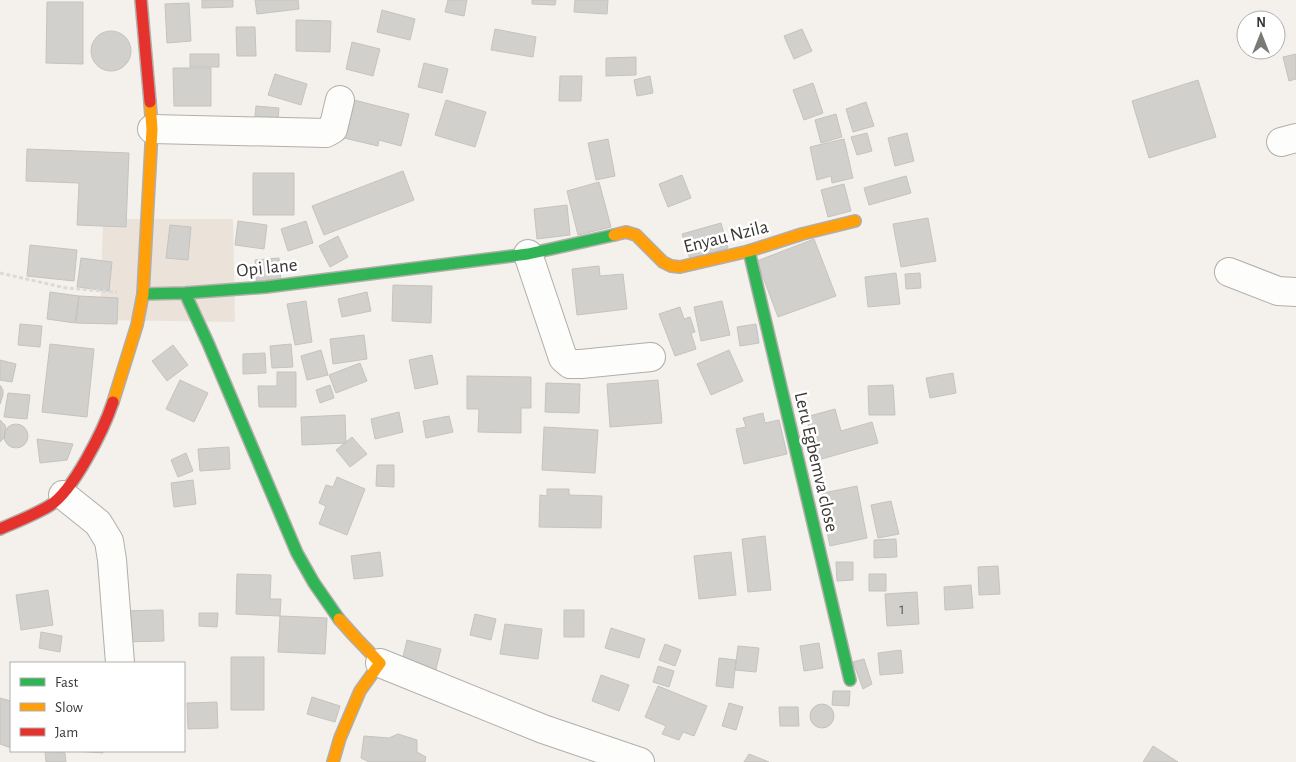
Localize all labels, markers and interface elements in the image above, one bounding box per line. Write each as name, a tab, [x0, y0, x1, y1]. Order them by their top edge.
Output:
north arrow	[1236, 10, 1286, 60]
text: N	[1256, 16, 1266, 30]
street label: Enyau Nzila	[682, 217, 771, 257]
street label: Opi lane	[236, 255, 298, 281]
street label: Leru Egbemva close	[791, 390, 841, 534]
house number: 1	[899, 601, 905, 617]
legend	[10, 662, 185, 752]
text: Fast	[55, 675, 79, 690]
text: Slow	[55, 700, 83, 715]
text: Jam	[55, 725, 78, 740]

